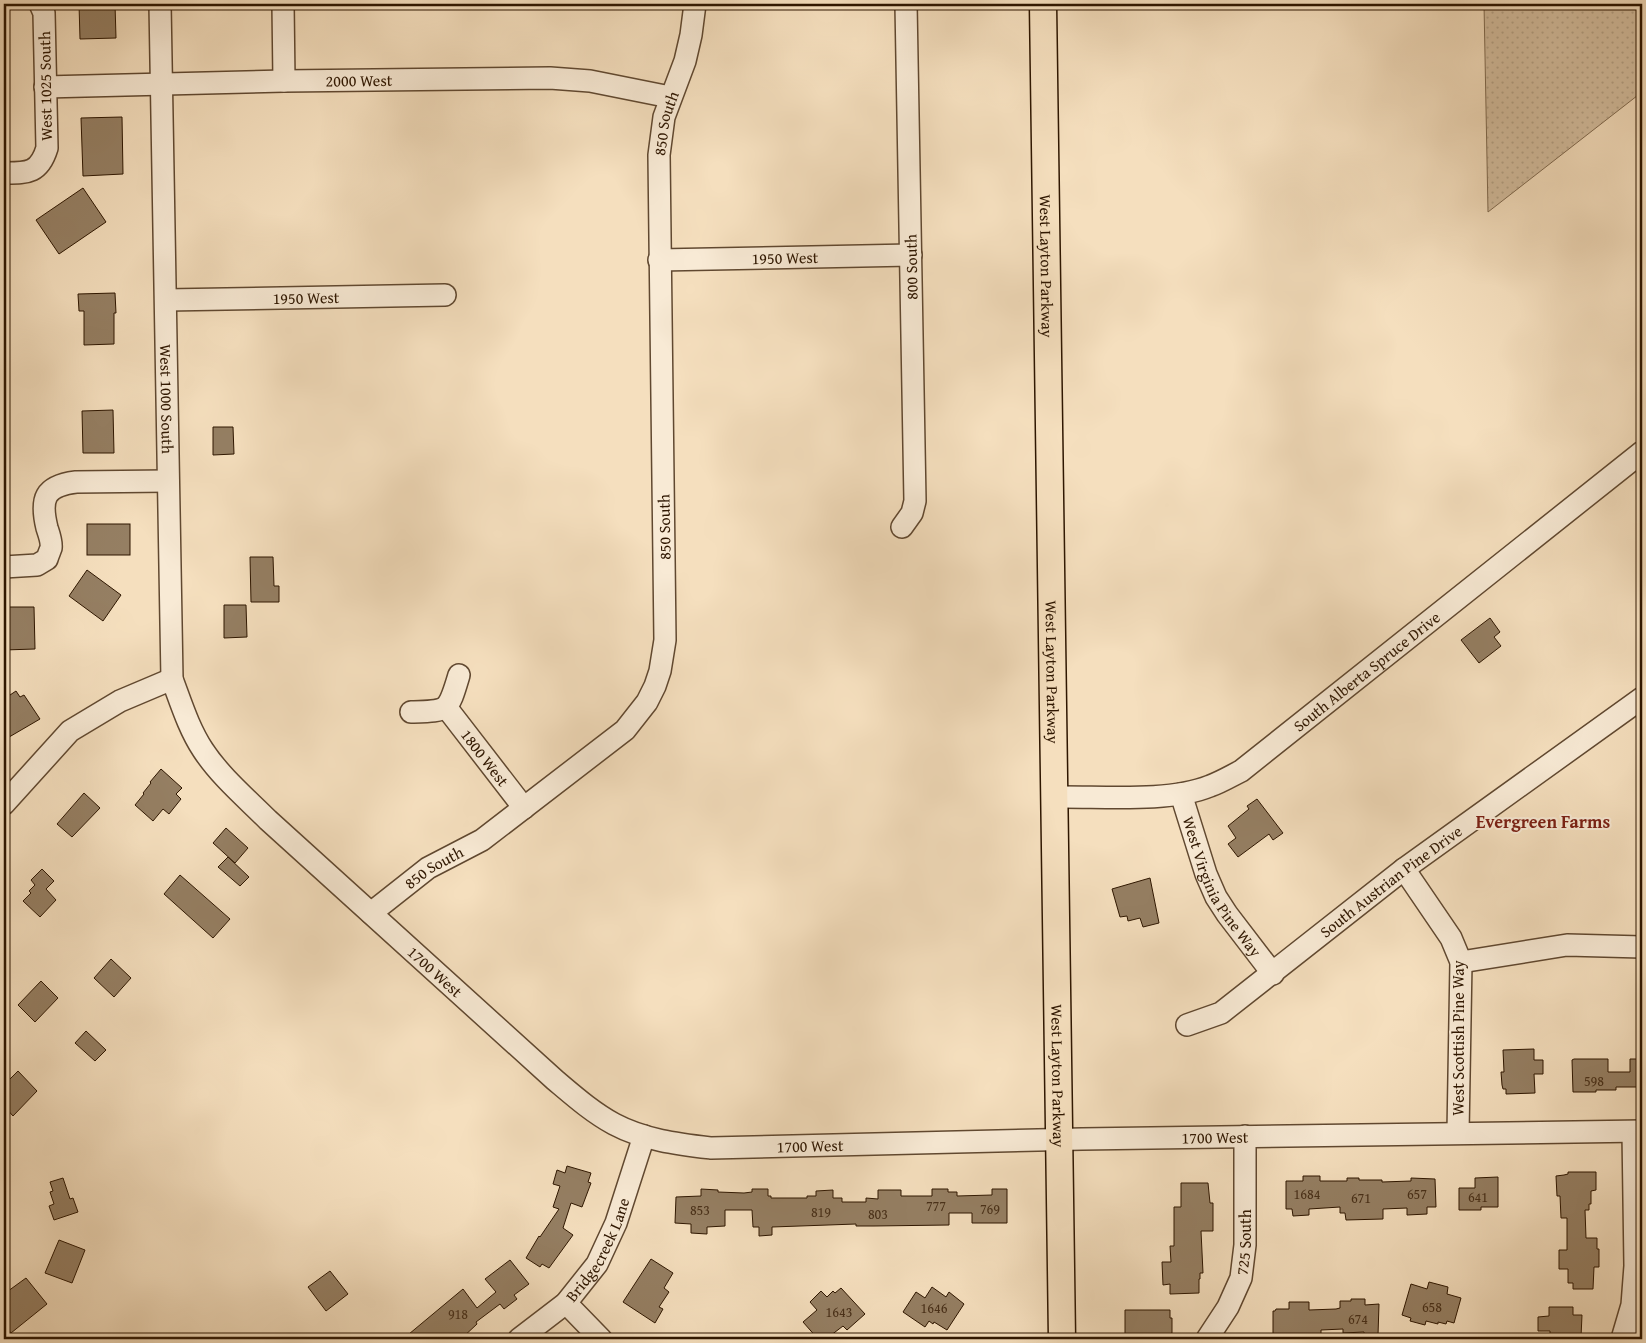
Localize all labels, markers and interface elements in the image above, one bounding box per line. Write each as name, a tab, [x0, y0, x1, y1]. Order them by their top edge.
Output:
street label: West 1025 South	[32, 31, 58, 141]
street label: 2000 West	[325, 68, 393, 93]
street label: 850 South	[647, 87, 685, 157]
street label: West Layton Parkway	[1034, 194, 1060, 338]
street label: 800 South	[898, 234, 924, 300]
street label: 1950 West	[751, 245, 819, 270]
street label: 1950 West	[272, 285, 340, 310]
street label: West 1000 South	[154, 344, 180, 454]
street label: 850 South	[651, 494, 677, 560]
street label: West Layton Parkway	[1039, 600, 1066, 744]
street label: South Alberta Spruce Drive	[1288, 605, 1445, 737]
street label: 1800 West	[455, 724, 515, 792]
district label: Evergreen Farms	[1476, 808, 1611, 835]
street label: West Virginia Pine Way	[1177, 813, 1268, 962]
street label: South Austrian Pine Drive	[1314, 819, 1467, 943]
street label: 850 South	[399, 840, 468, 895]
street label: 1700 West	[402, 940, 468, 1003]
street label: West Scottish Pine Way	[1446, 960, 1470, 1116]
street label: West Layton Parkway	[1045, 1004, 1071, 1148]
house number: 598	[1584, 1071, 1604, 1091]
street label: 1700 West	[1181, 1125, 1249, 1150]
street label: 1700 West	[776, 1133, 844, 1158]
house number: 1684	[1294, 1184, 1321, 1204]
house number: 657	[1407, 1184, 1427, 1204]
house number: 641	[1468, 1187, 1488, 1207]
house number: 671	[1351, 1188, 1371, 1208]
street label: Bridgecreek Lane	[560, 1195, 635, 1307]
house number: 777	[926, 1196, 946, 1216]
house number: 769	[980, 1199, 1000, 1219]
house number: 853	[690, 1200, 710, 1220]
house number: 819	[811, 1202, 831, 1222]
house number: 803	[868, 1204, 888, 1224]
street label: 725 South	[1229, 1209, 1257, 1276]
house number: 658	[1422, 1297, 1442, 1317]
house number: 1646	[921, 1298, 948, 1318]
house number: 1643	[826, 1302, 852, 1322]
house number: 918	[448, 1304, 468, 1324]
house number: 674	[1348, 1309, 1368, 1329]

